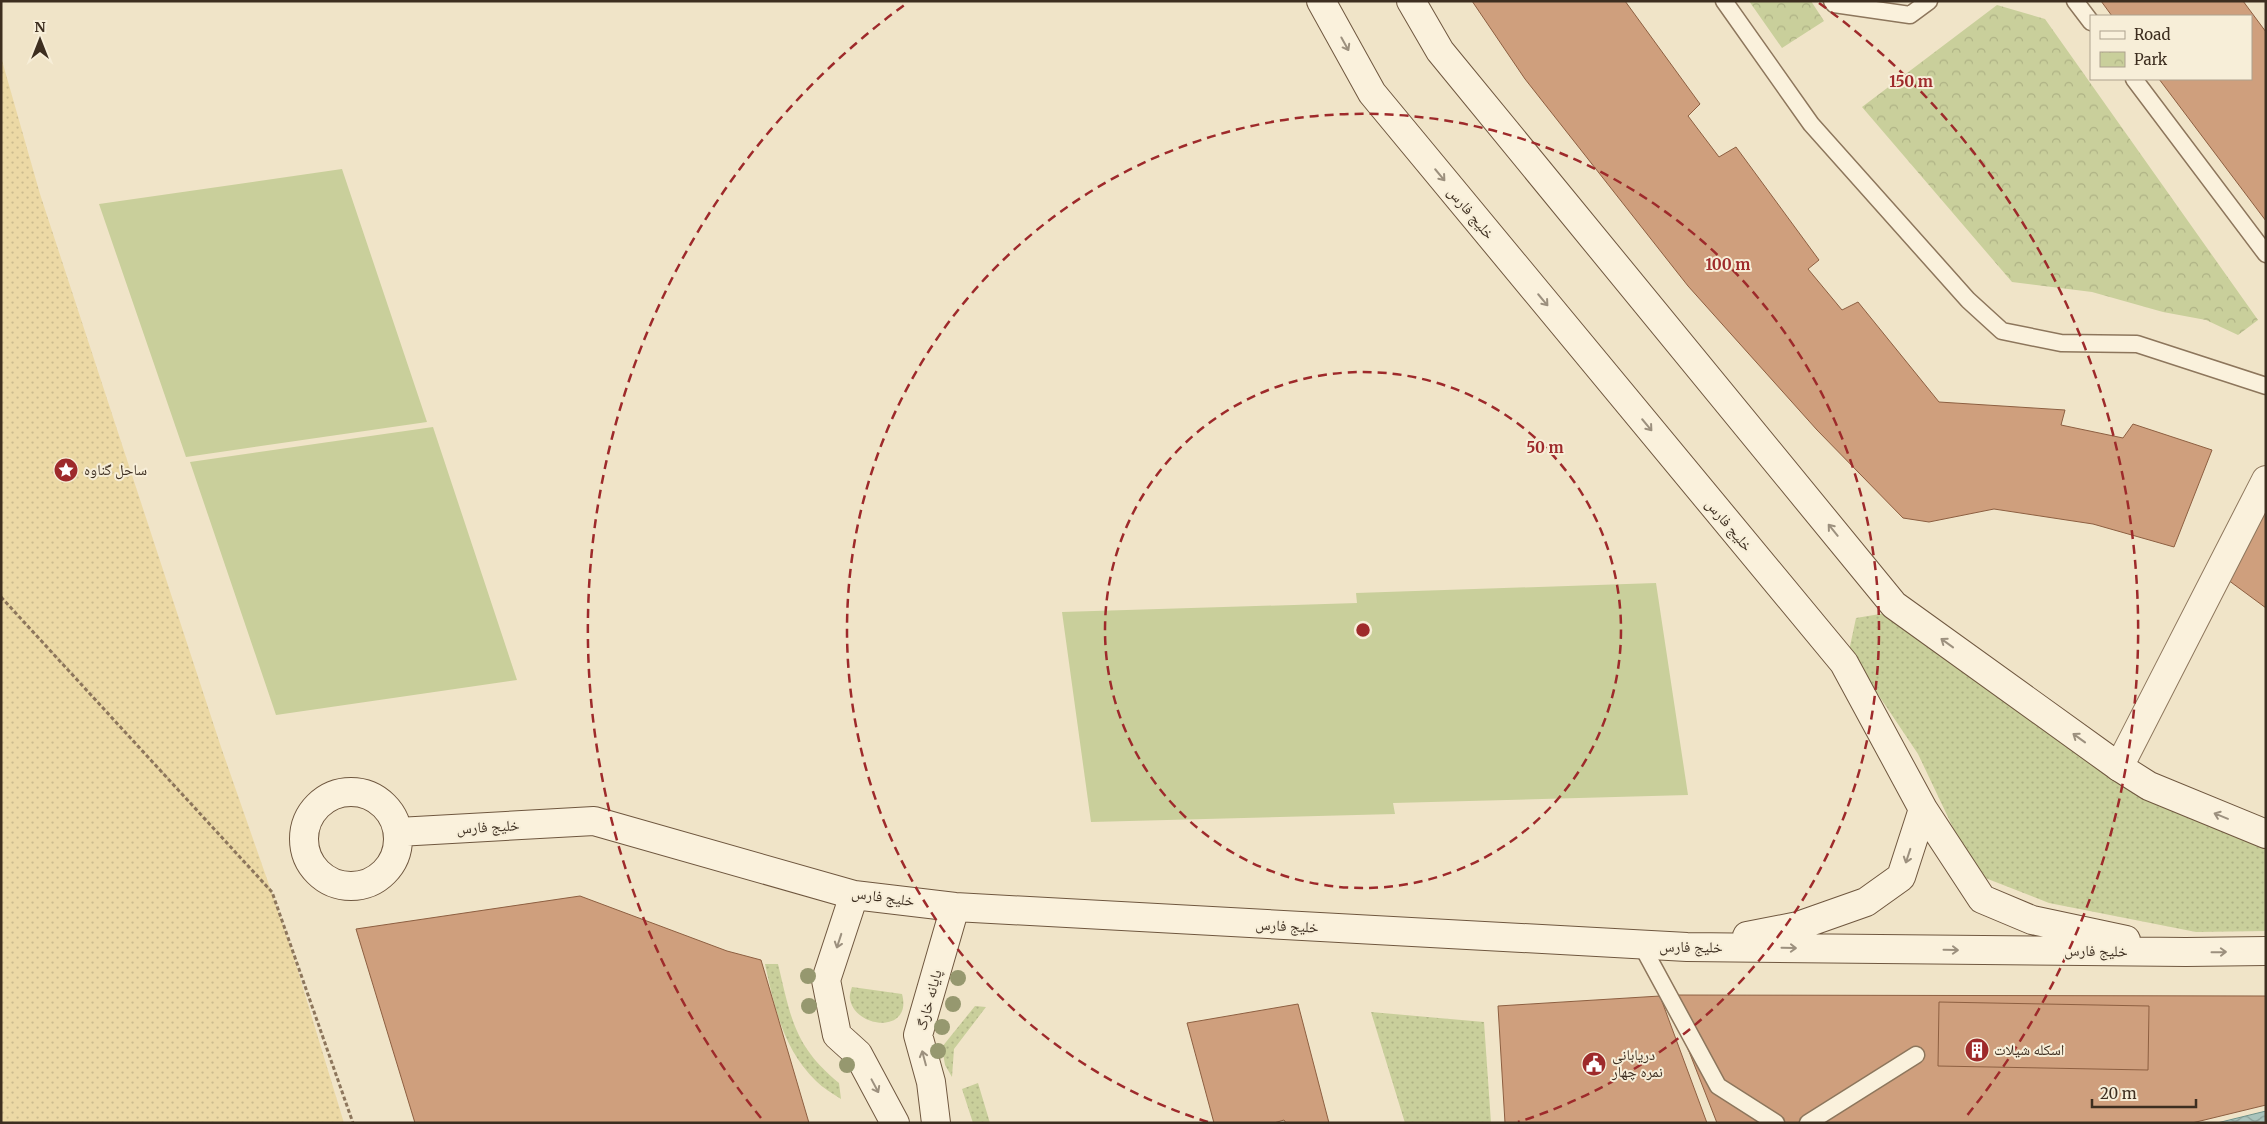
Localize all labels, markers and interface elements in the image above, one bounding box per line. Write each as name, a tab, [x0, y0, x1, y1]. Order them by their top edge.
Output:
north arrow	[15, 15, 65, 65]
legend	[2090, 15, 2252, 80]
text: N	[34, 18, 46, 36]
text: Road	[2134, 25, 2170, 44]
one-way arrow	[1341, 36, 1350, 51]
text: Park	[2134, 50, 2168, 69]
text: 150 m	[1889, 72, 1933, 91]
one-way arrow	[1434, 168, 1445, 181]
street label: خلیج فارس	[1443, 182, 1499, 244]
text: 100 m	[1706, 255, 1750, 274]
one-way arrow	[1538, 294, 1549, 307]
one-way arrow	[1641, 419, 1653, 432]
text: 50 m	[1526, 438, 1564, 457]
place icon: ساحل گناوه	[53, 457, 79, 483]
place label: ساحل گناوه	[84, 460, 147, 480]
street label: خلیج فارس	[1701, 494, 1757, 556]
one-way arrow	[1827, 523, 1838, 536]
centre of rings	[1354, 621, 1372, 639]
one-way arrow	[1940, 638, 1954, 648]
one-way arrow	[2072, 733, 2086, 743]
one-way arrow	[2214, 810, 2229, 820]
street label: خلیج فارس	[456, 815, 521, 839]
one-way arrow	[1903, 847, 1913, 863]
street label: خلیج فارس	[850, 883, 916, 911]
street label: خلیج فارس	[1255, 914, 1320, 938]
one-way arrow	[834, 933, 843, 948]
street label: خلیج فارس	[1659, 936, 1723, 958]
street label: خلیج فارس	[2064, 940, 2128, 962]
one-way arrow	[1780, 943, 1796, 953]
one-way arrow	[1942, 945, 1959, 955]
one-way arrow	[2210, 947, 2226, 957]
street label: پایانه خارگ	[911, 967, 946, 1032]
building icon: اسکله شیلات	[1964, 1037, 1990, 1063]
place label: اسکله شیلات	[1994, 1040, 2064, 1059]
place label: دریابانی نمره چهار	[1611, 1045, 1663, 1081]
one-way arrow	[919, 1050, 929, 1066]
public building icon: دریابانی نمره چهار	[1581, 1051, 1607, 1077]
scale bar	[2092, 1076, 2196, 1108]
one-way arrow	[871, 1078, 880, 1093]
text: 20 m	[2100, 1084, 2137, 1103]

